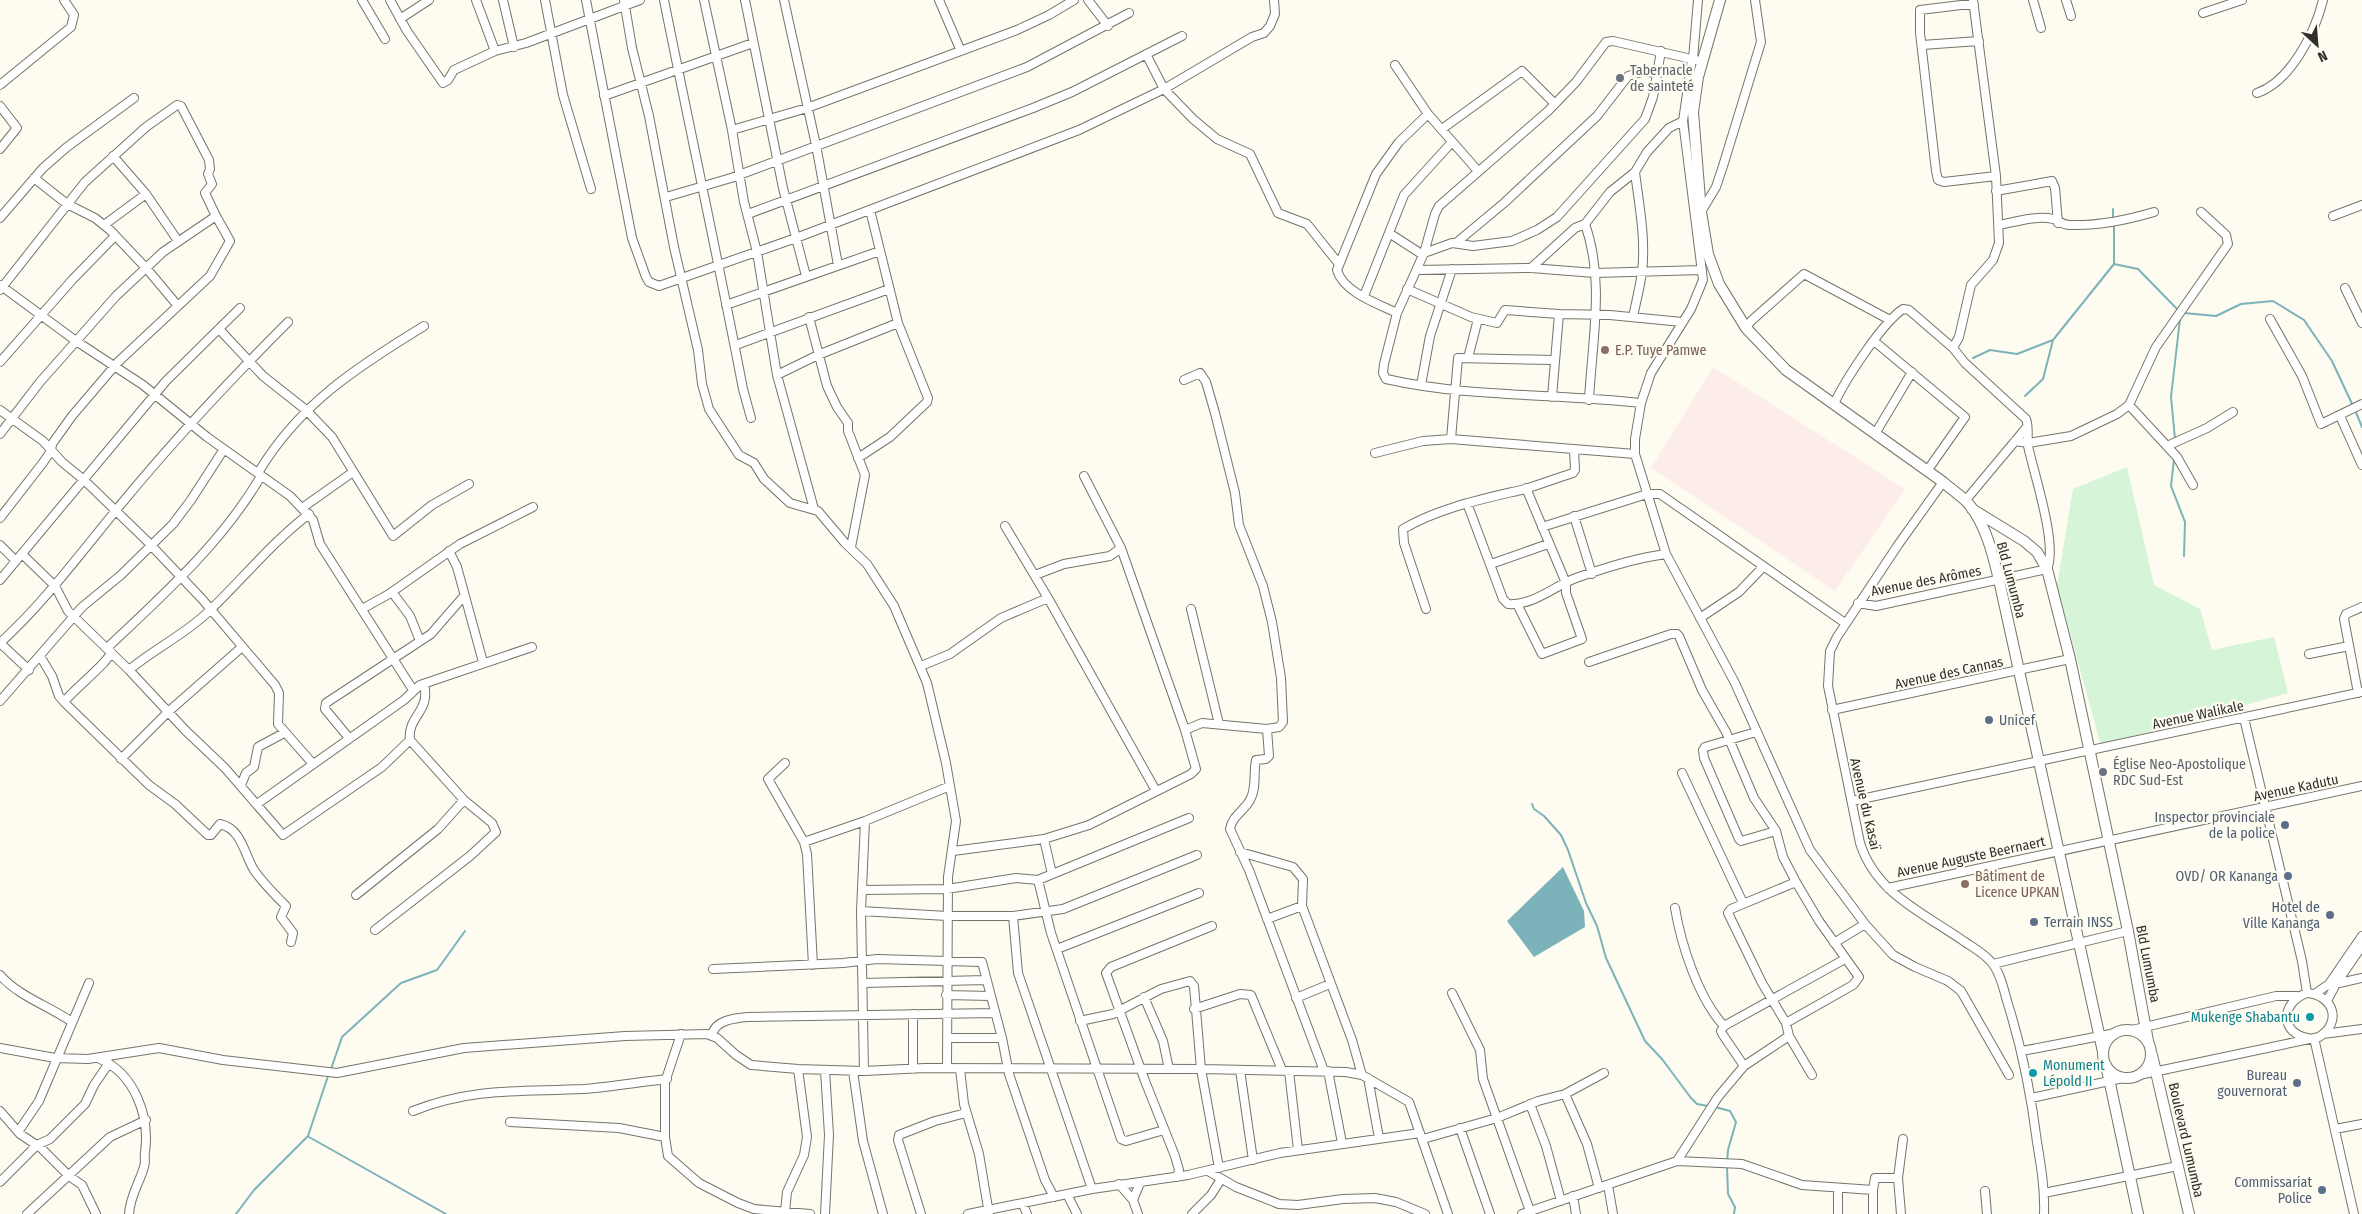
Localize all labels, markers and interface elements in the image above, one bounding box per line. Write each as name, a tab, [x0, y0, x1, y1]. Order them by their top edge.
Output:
north arrow	[2292, 20, 2342, 70]
text: N	[2315, 47, 2330, 66]
place label: Tabernacle de sainteté	[1630, 62, 1694, 95]
marker: Tabernacle de sainteté	[1614, 72, 1626, 84]
place label: E.P. Tuye Pamwe	[1615, 342, 1706, 359]
marker: E.P. Tuye Pamwe	[1599, 344, 1611, 356]
street label: Bld Lumumba	[1993, 540, 2029, 620]
street label: Avenue des Arômes	[1869, 562, 1983, 600]
street label: Avenue des Cannas	[1893, 653, 2005, 693]
street label: Avenue Walikale	[2151, 697, 2245, 733]
place label: Unicef	[1999, 712, 2037, 729]
marker: Unicef	[1983, 714, 1995, 726]
place label: Église Neo-Apostolique RDC Sud-Est	[2113, 755, 2246, 789]
street label: Avenue du Kasaï	[1846, 756, 1884, 852]
marker: Église Neo-Apostolique RDC Sud-Est	[2097, 766, 2109, 778]
street label: Avenue Kadutu	[2252, 771, 2340, 805]
place label: Inspector provinciale de la police	[2155, 809, 2275, 842]
marker: Inspector provinciale de la police	[2279, 819, 2291, 831]
street label: Avenue Auguste Beernaert	[1895, 833, 2047, 881]
place label: Bâtiment de Licence UPKAN	[1975, 868, 2060, 901]
place label: OVD/ OR Kananga	[2176, 868, 2278, 885]
marker: OVD/ OR Kananga	[2282, 870, 2294, 882]
marker: Bâtiment de Licence UPKAN	[1959, 878, 1971, 890]
place label: Hotel de Ville Kananga	[2243, 899, 2320, 932]
marker: Hotel de Ville Kananga	[2324, 909, 2336, 921]
place label: Terrain INSS	[2044, 914, 2113, 931]
marker: Terrain INSS	[2028, 916, 2040, 928]
street label: Bld Lumumba	[2132, 924, 2164, 1004]
place label: Mukenge Shabantu	[2191, 1009, 2300, 1026]
marker: Mukenge Shabantu	[2304, 1011, 2316, 1023]
place label: Monument Lépold II	[2043, 1057, 2105, 1090]
marker: Monument Lépold II	[2027, 1067, 2039, 1079]
place label: Bureau gouvernorat	[2217, 1067, 2287, 1100]
marker: Bureau gouvernorat	[2291, 1077, 2303, 1089]
street label: Boulevard Lumumba	[2165, 1081, 2208, 1199]
place label: Commissariat Police	[2234, 1174, 2312, 1207]
marker: Commissariat Police	[2316, 1184, 2328, 1196]

